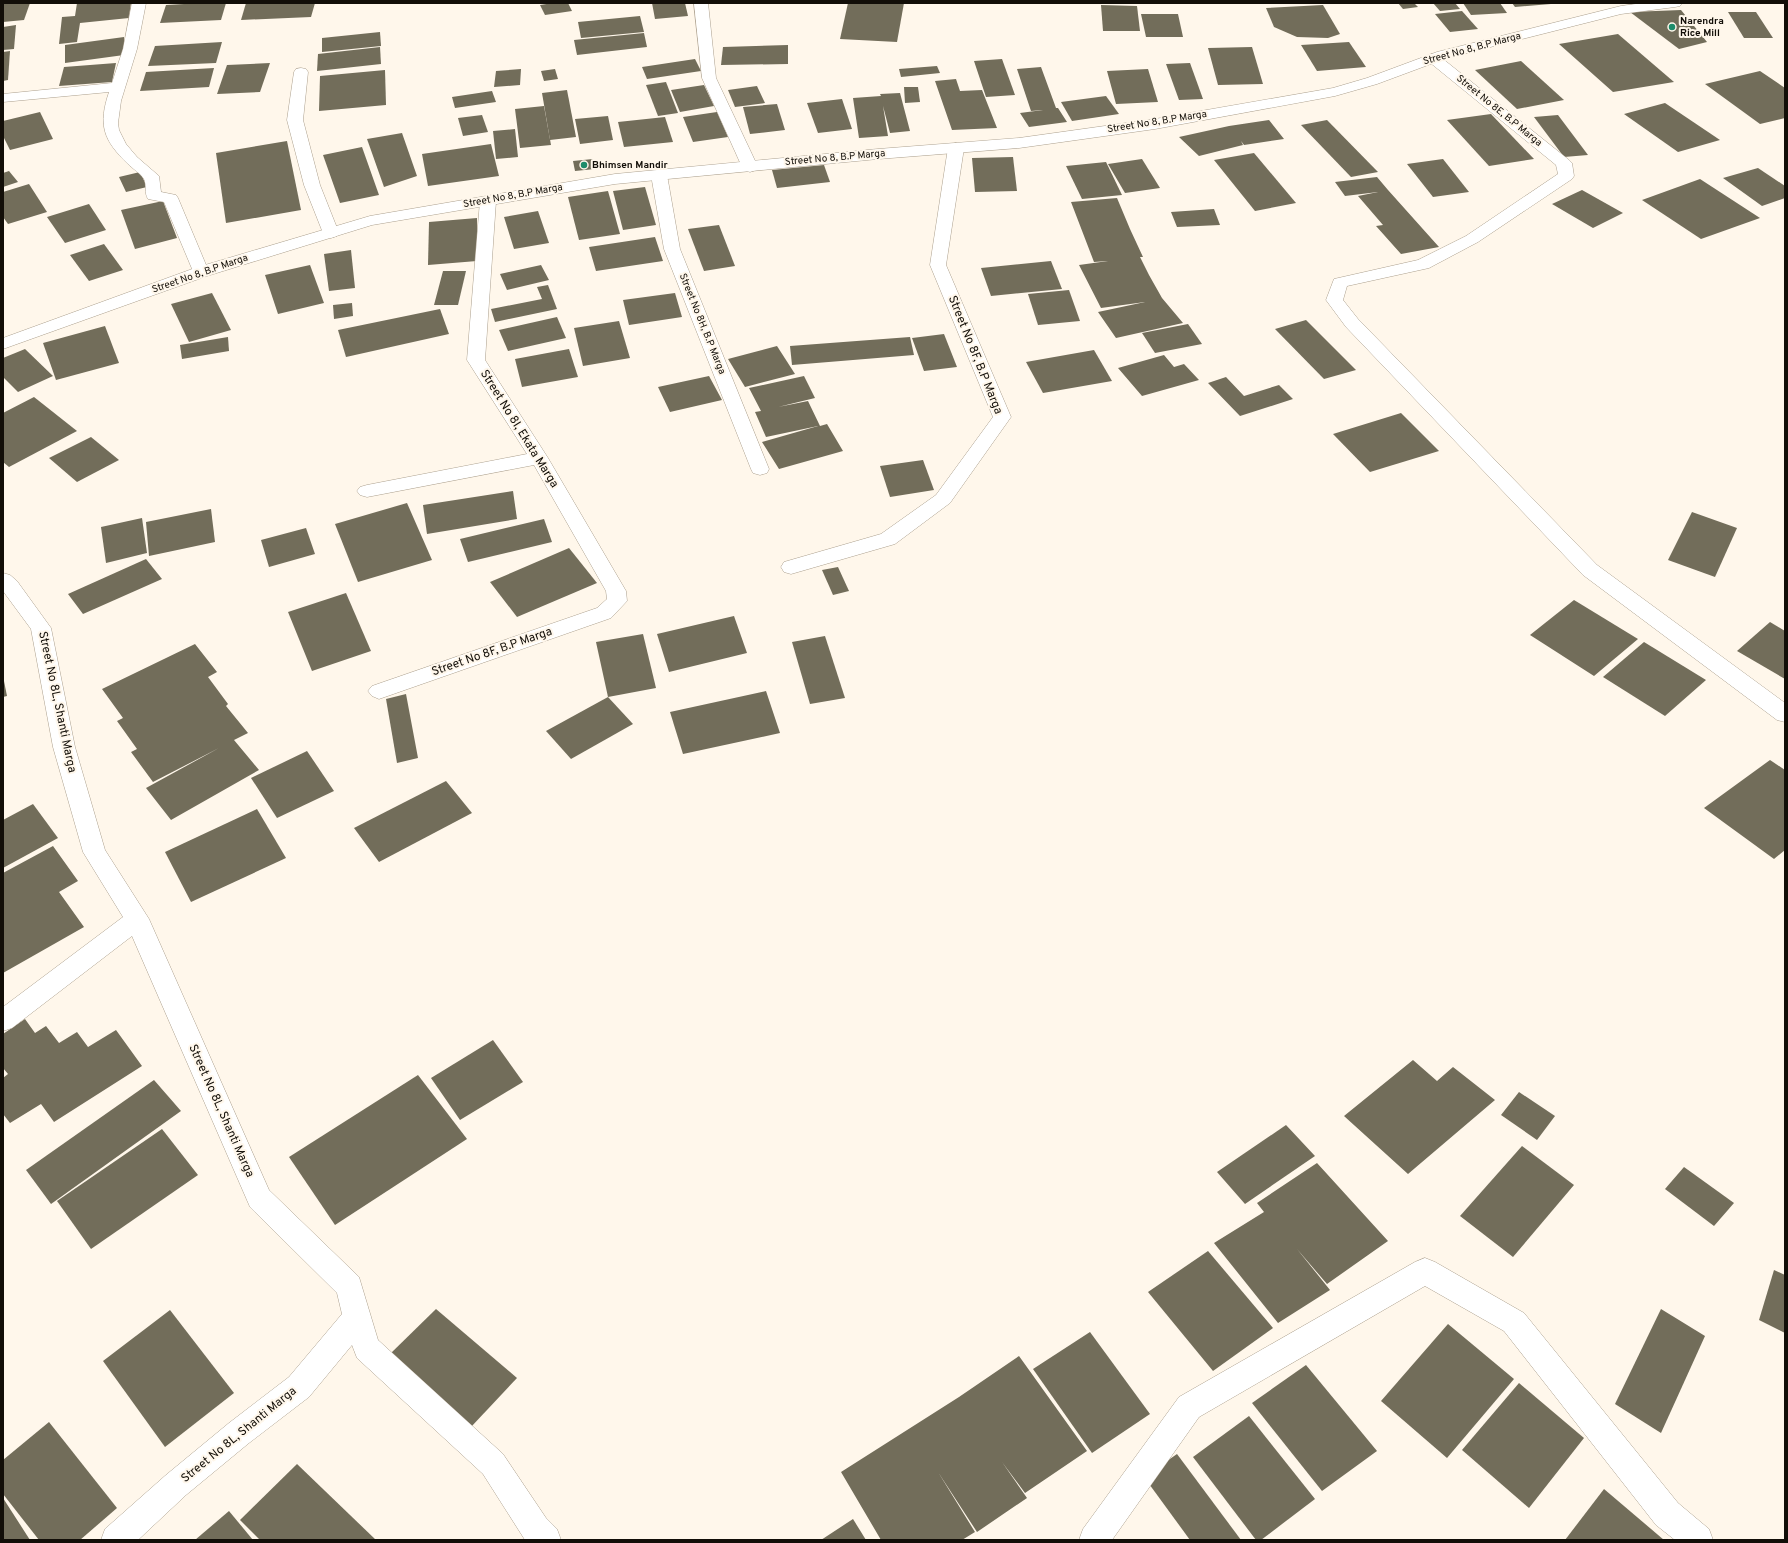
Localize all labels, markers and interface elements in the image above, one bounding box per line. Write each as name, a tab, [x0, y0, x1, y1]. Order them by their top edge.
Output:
place label: Narendra Rice Mill	[1680, 15, 1724, 40]
marker: Narendra Rice Mill	[1667, 22, 1677, 32]
street label: Street No 8, B.P Marga	[1422, 30, 1522, 68]
street label: Street No 8E, B.P Marga	[1453, 72, 1545, 150]
street label: Street No 8, B.P Marga	[1106, 108, 1208, 136]
street label: Street No 8, B.P Marga	[784, 147, 886, 169]
place label: Bhimsen Mandir	[592, 159, 669, 172]
marker: Bhimsen Mandir	[579, 160, 589, 170]
street label: Street No 8, B.P Marga	[462, 181, 564, 211]
street label: Street No 8, B.P Marga	[150, 251, 250, 297]
street label: Street No 8H, B.P Marga	[676, 272, 728, 376]
street label: Street No 8F, B.P Marga	[944, 293, 1006, 417]
street label: Street No 8I, Ekata Marga	[476, 367, 562, 491]
street label: Street No 8F, B.P Marga	[430, 624, 554, 680]
street label: Street No 8L, Shanti Marga	[34, 630, 80, 774]
street label: Street No 8L, Shanti Marga	[184, 1042, 258, 1180]
street label: Street No 8L, Shanti Marga	[178, 1383, 300, 1487]

